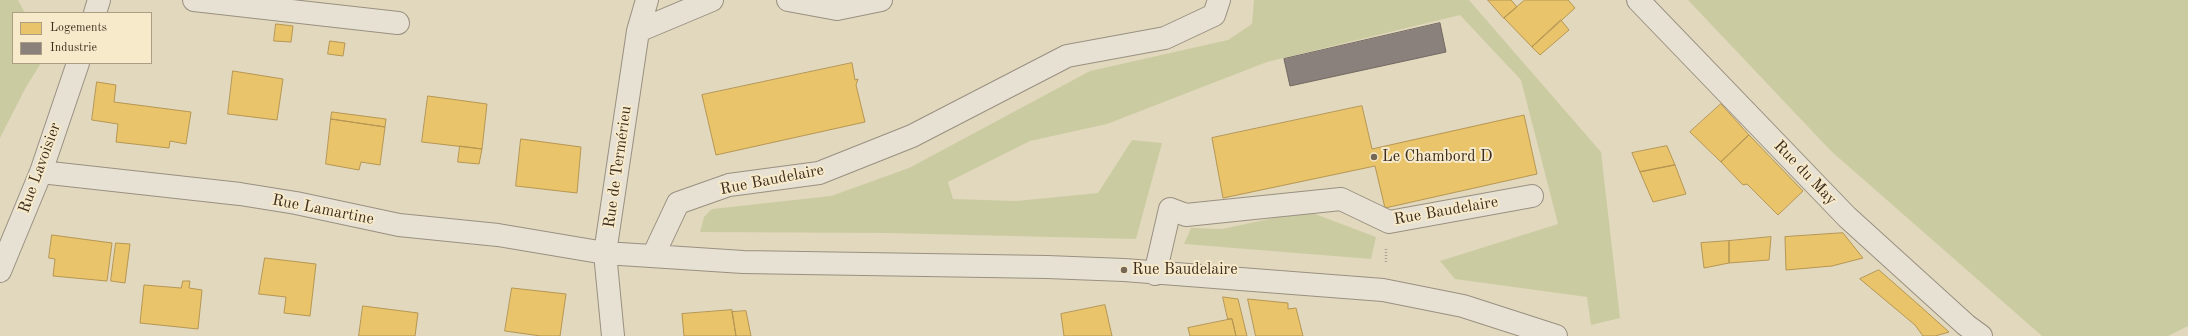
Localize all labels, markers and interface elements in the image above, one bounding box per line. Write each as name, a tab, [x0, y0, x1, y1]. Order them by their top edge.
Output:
legend	[12, 12, 152, 64]
text: Logements	[50, 22, 107, 34]
text: Industrie	[50, 42, 97, 54]
street label: Rue de Termérieu	[600, 105, 636, 229]
street label: Rue Lavoisier	[15, 120, 65, 216]
street label: Rue du May	[1769, 137, 1841, 209]
place label: Le Chambord D	[1382, 147, 1493, 167]
marker: Le Chambord D	[1369, 152, 1379, 162]
street label: Rue Baudelaire	[718, 161, 826, 199]
street label: Rue Lamartine	[270, 191, 376, 229]
street label: Rue Baudelaire	[1392, 192, 1500, 230]
place label: Rue Baudelaire	[1132, 260, 1238, 280]
marker: Rue Baudelaire	[1119, 265, 1129, 275]

